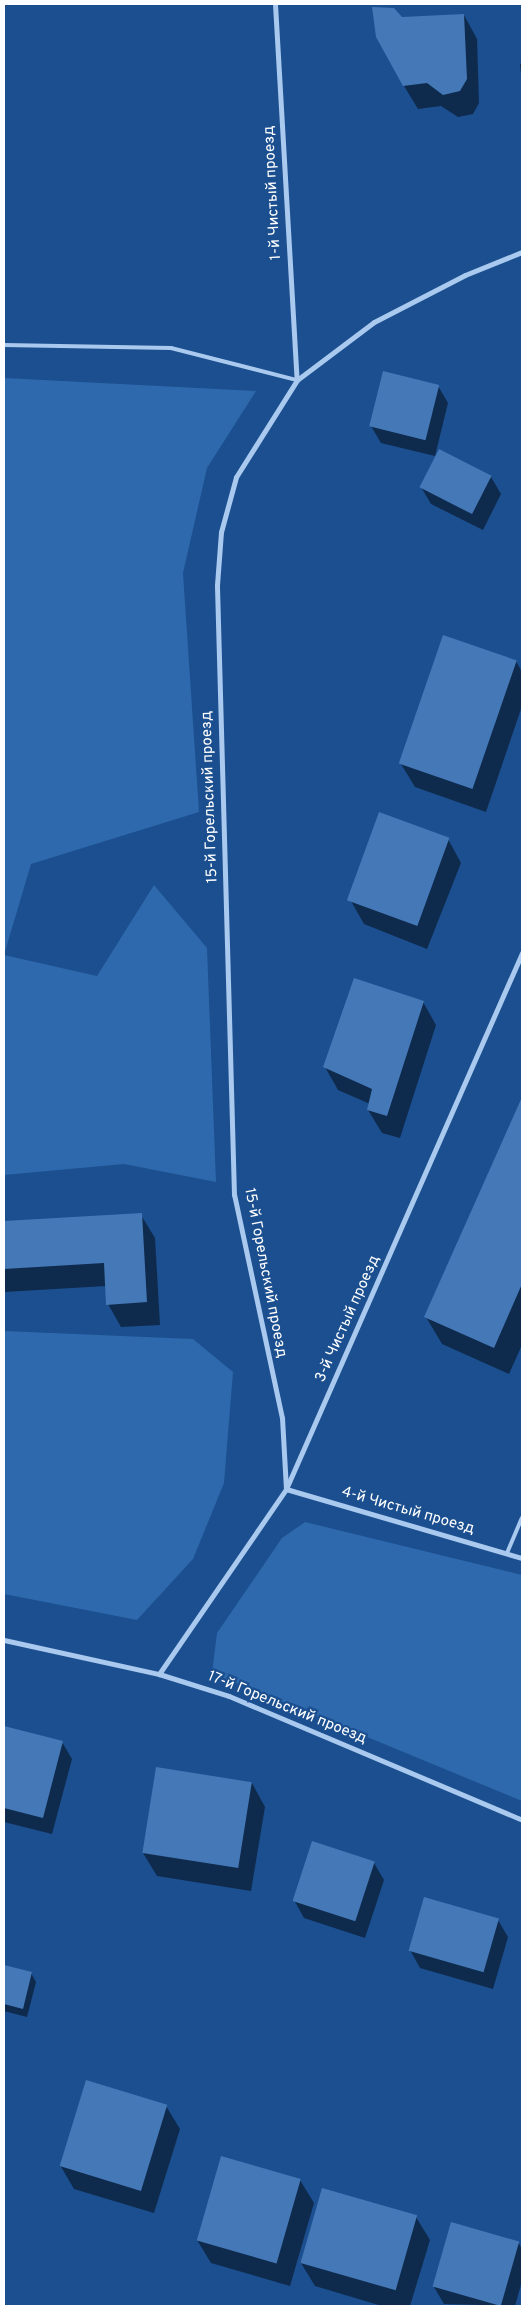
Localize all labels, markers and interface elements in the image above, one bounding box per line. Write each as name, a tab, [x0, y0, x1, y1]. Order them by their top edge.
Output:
street label: 1-й Чистый проезд	[260, 125, 286, 261]
street label: 15-й Горельский проезд	[198, 711, 222, 883]
street label: 15-й Горельский проезд	[240, 1187, 290, 1359]
street label: 3-й Чистый проезд	[312, 1253, 384, 1385]
street label: 4-й Чистый проезд	[339, 1483, 477, 1539]
street label: 17-й Горельский проезд	[205, 1668, 369, 1748]

